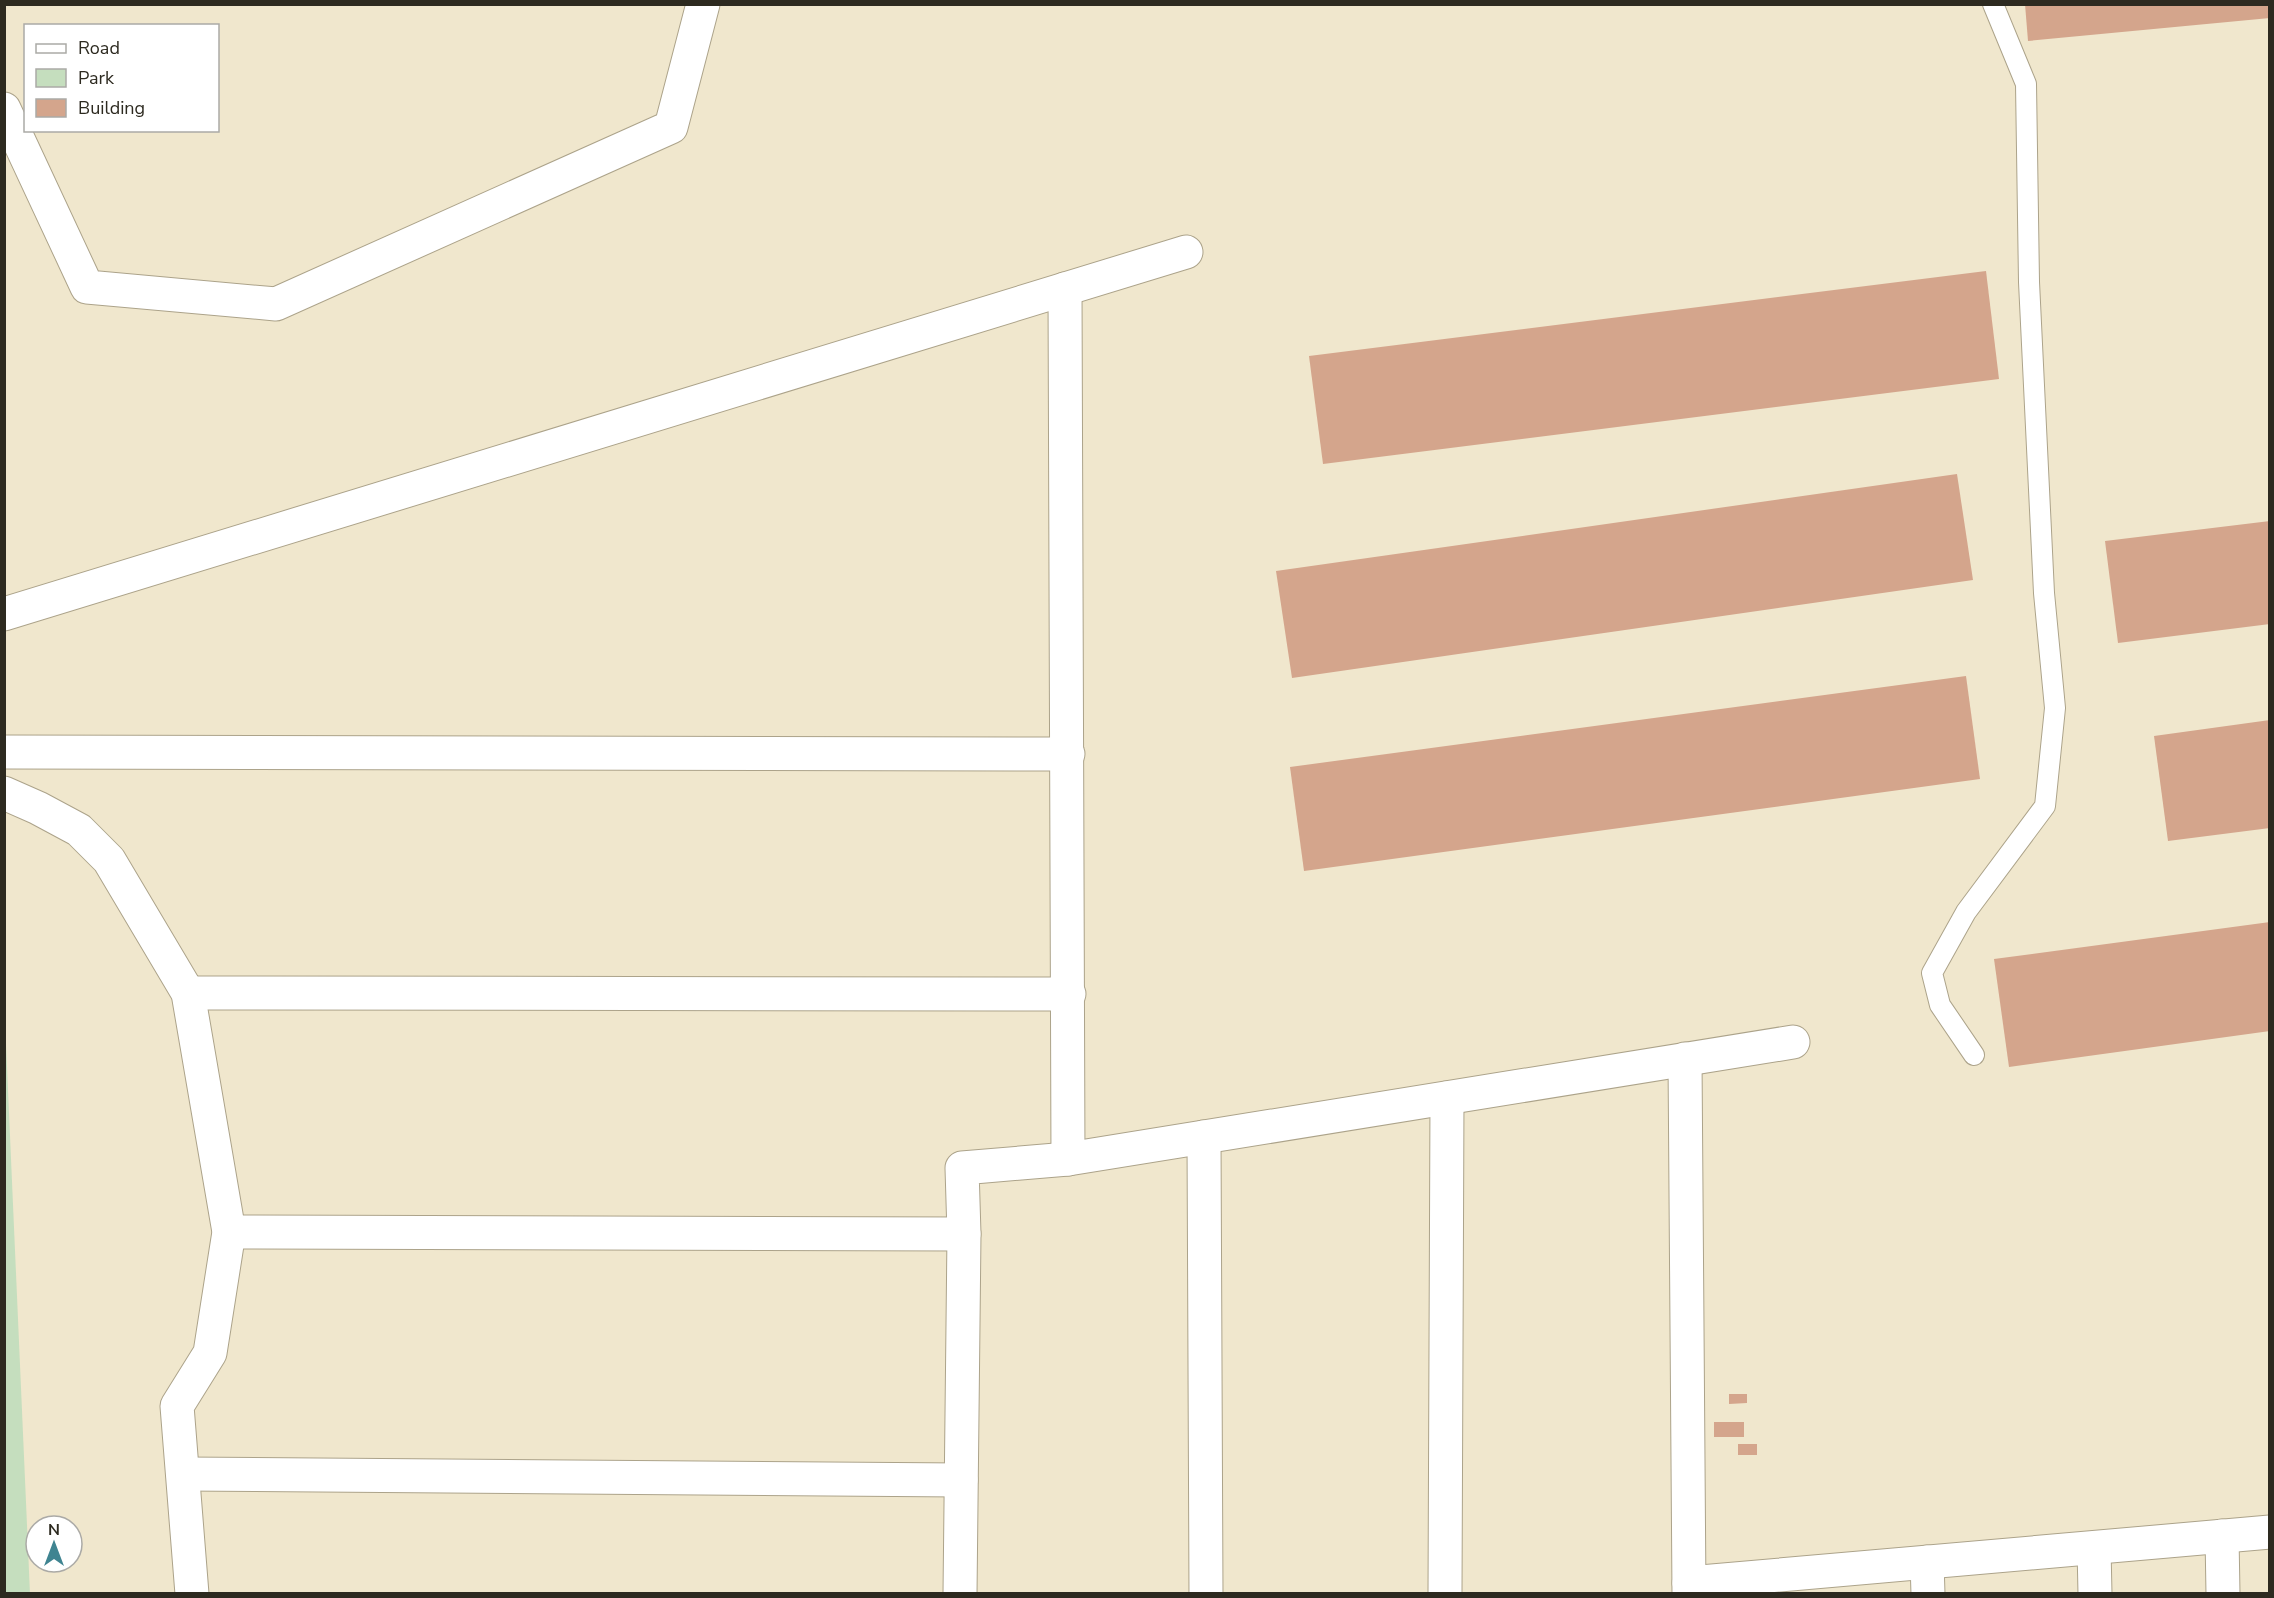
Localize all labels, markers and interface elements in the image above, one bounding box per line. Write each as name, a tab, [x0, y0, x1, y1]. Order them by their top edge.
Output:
legend	[24, 24, 219, 132]
text: Road	[78, 36, 120, 60]
text: Park	[78, 66, 115, 90]
text: Building	[78, 96, 145, 120]
north arrow	[24, 1514, 84, 1574]
text: N	[48, 1519, 60, 1541]

